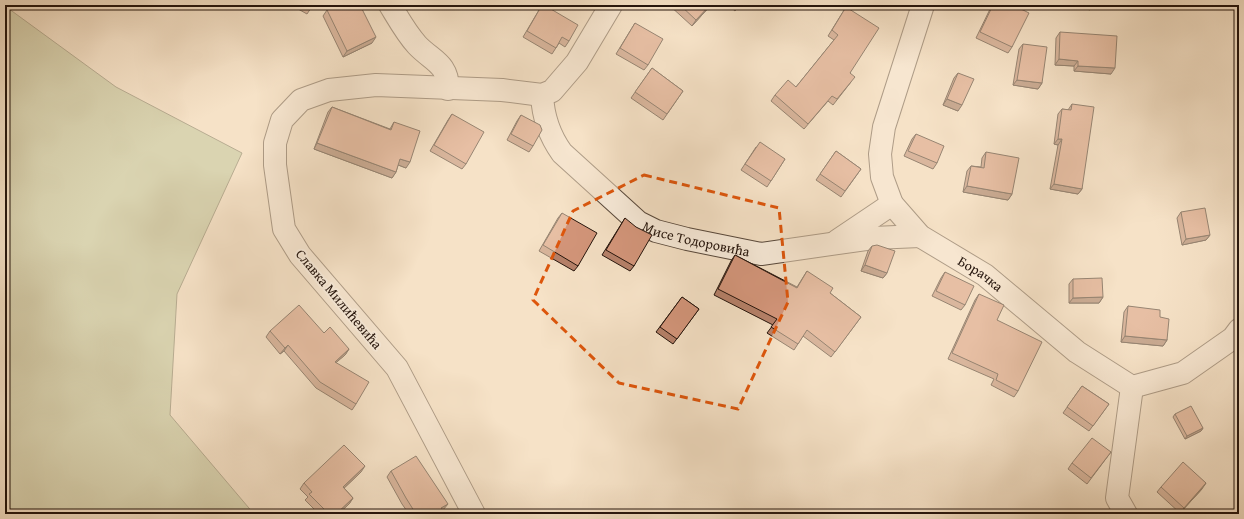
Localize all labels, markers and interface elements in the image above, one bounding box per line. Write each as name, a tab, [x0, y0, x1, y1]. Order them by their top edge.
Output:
street label: Мисе Тодоровића	[639, 216, 752, 262]
street label: Славка Милићевића	[291, 245, 387, 354]
street label: Борачка	[954, 251, 1008, 296]

